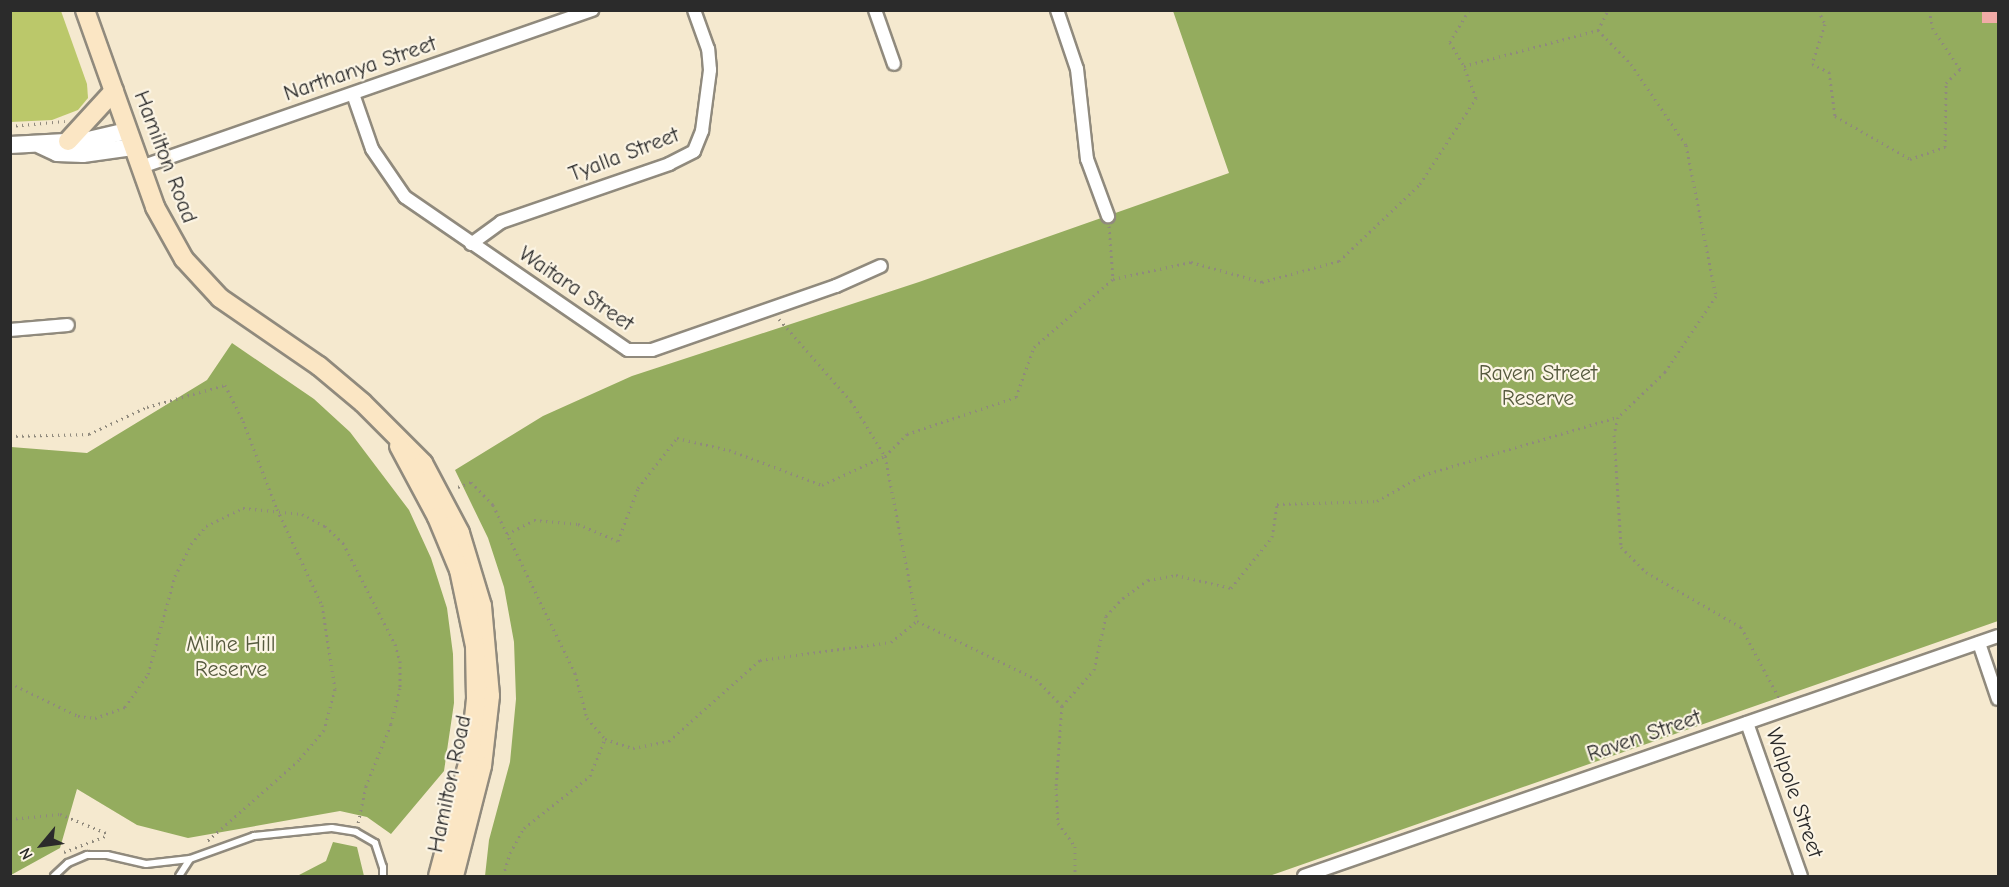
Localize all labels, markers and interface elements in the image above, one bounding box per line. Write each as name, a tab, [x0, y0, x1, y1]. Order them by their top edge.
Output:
street label: Narthanya Street	[280, 31, 440, 107]
street label: Hamilton Road	[128, 87, 202, 227]
street label: Tyalla Street	[565, 122, 683, 188]
street label: Waitara Street	[513, 241, 639, 337]
park label: Raven Street Reserve	[1479, 360, 1597, 412]
park label: Milne Hill Reserve	[186, 631, 276, 682]
street label: Raven Street	[1584, 704, 1704, 768]
street label: Hamilton Road	[423, 713, 477, 855]
street label: Walpole Street	[1759, 725, 1829, 861]
north arrow	[12, 815, 72, 875]
text: N	[16, 845, 37, 863]

